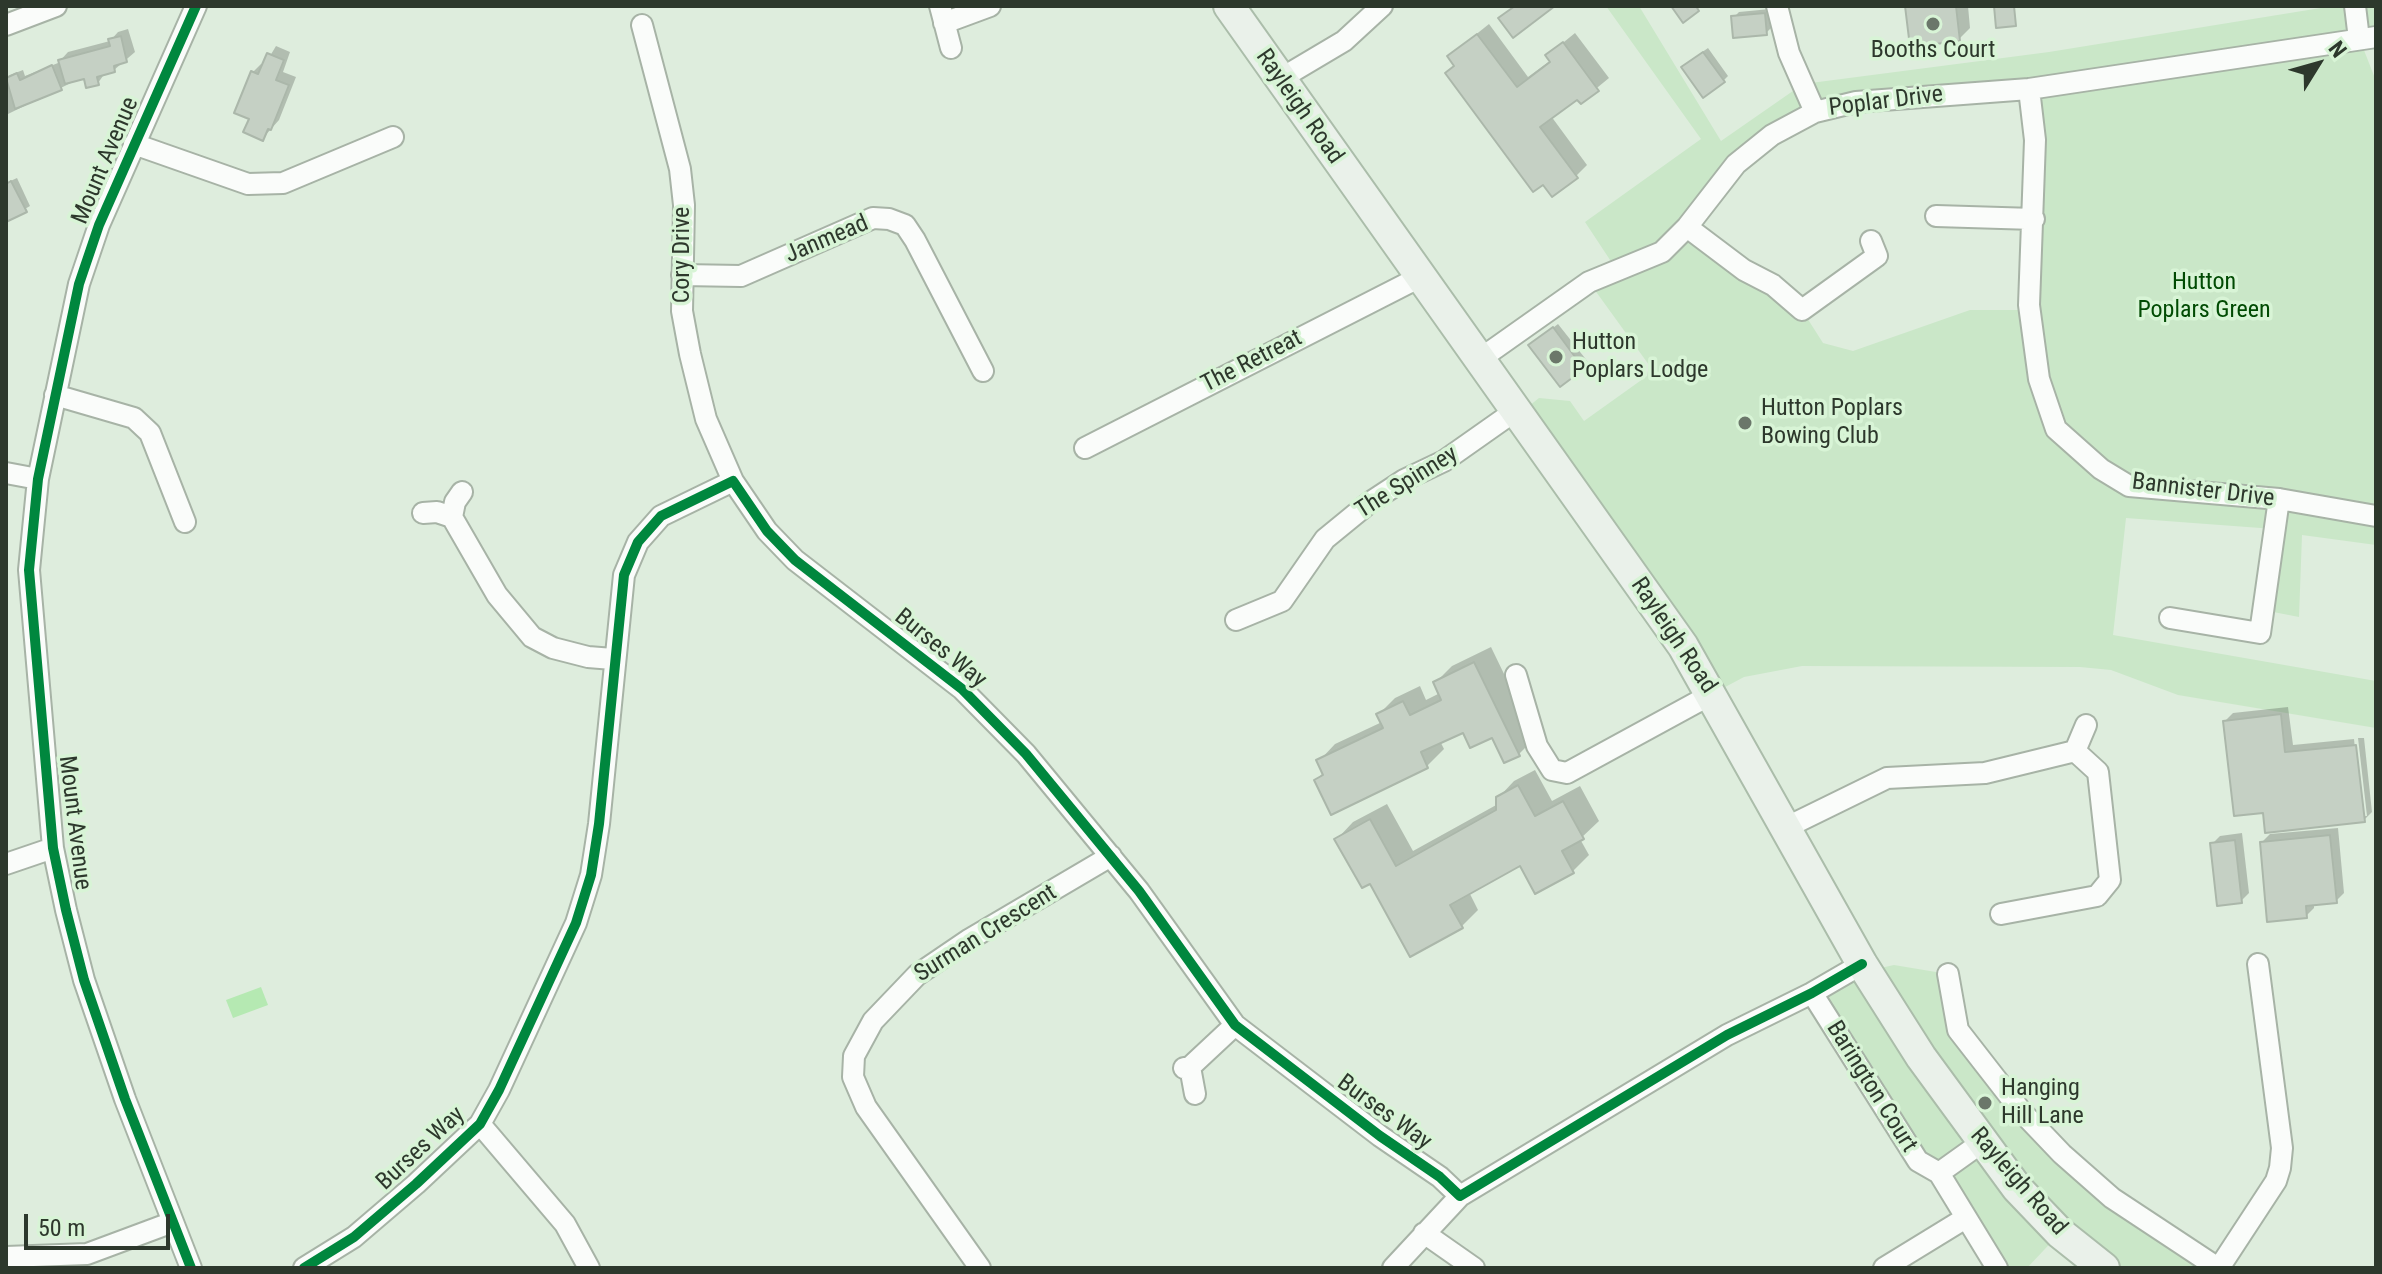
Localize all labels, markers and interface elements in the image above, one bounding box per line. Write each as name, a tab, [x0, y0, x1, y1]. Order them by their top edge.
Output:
marker: Booths Court	[1924, 15, 1942, 33]
north arrow	[2278, 24, 2358, 104]
text: N	[2324, 36, 2352, 62]
place label: Booths Court	[1871, 37, 1995, 65]
street label: Rayleigh Road	[1249, 44, 1349, 170]
street label: Poplar Drive	[1827, 81, 1945, 123]
street label: Mount Avenue	[66, 93, 146, 229]
street label: Cory Drive	[669, 207, 697, 303]
street label: Janmead	[781, 210, 873, 270]
park label: Hutton Poplars Green	[2137, 269, 2271, 325]
street label: The Retreat	[1197, 324, 1307, 400]
place label: Hutton Poplars Lodge	[1572, 329, 1708, 385]
marker: Hutton Poplars Lodge	[1547, 348, 1565, 366]
place label: Hutton Poplars Bowing Club	[1761, 395, 1903, 451]
marker: Hutton Poplars Bowing Club	[1736, 414, 1754, 432]
street label: The Spinney	[1351, 440, 1463, 526]
street label: Bannister Drive	[2130, 468, 2276, 514]
street label: Rayleigh Road	[1624, 573, 1722, 699]
street label: Burses Way	[888, 603, 992, 695]
street label: Mount Avenue	[51, 754, 97, 892]
street label: Surman Crescent	[910, 879, 1062, 989]
street label: Barington Court	[1819, 1016, 1923, 1158]
street label: Burses Way	[1331, 1069, 1437, 1157]
place label: Hanging Hill Lane	[2001, 1075, 2084, 1131]
marker: Hanging Hill Lane	[1976, 1094, 1994, 1112]
street label: Burses Way	[371, 1101, 471, 1197]
street label: Rayleigh Road	[1963, 1122, 2073, 1242]
scale bar	[28, 1198, 174, 1248]
text: 50 m	[38, 1214, 85, 1242]

